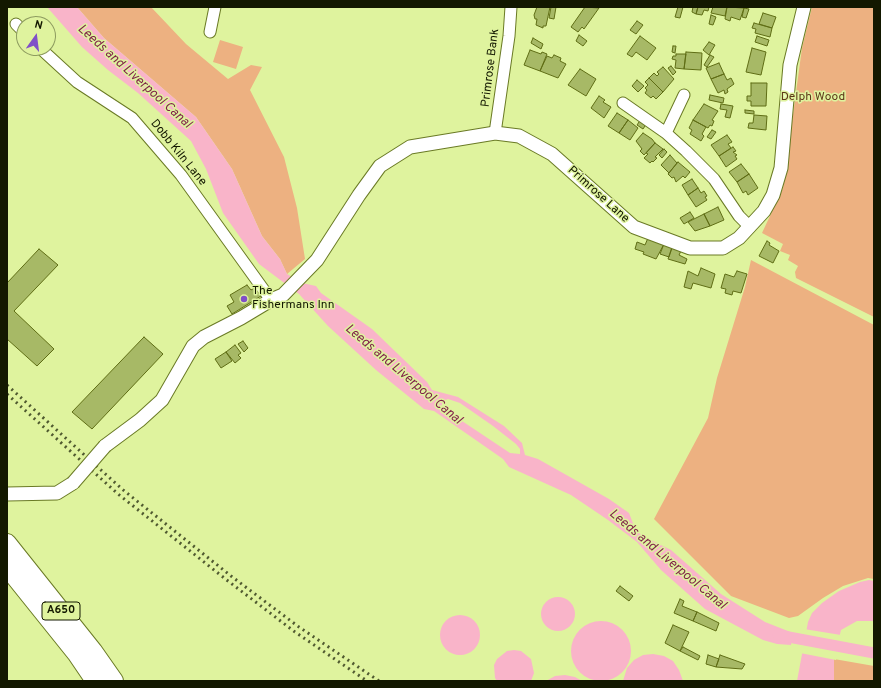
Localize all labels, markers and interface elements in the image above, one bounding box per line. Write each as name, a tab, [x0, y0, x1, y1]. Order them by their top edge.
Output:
north arrow	[16, 16, 56, 56]
text: N	[33, 18, 44, 33]
water label: Leeds and Liverpool Canal	[74, 22, 194, 132]
street label: Primrose Bank	[479, 28, 503, 108]
park label: Delph Wood	[781, 91, 845, 105]
street label: Dobb Kiln Lane	[147, 117, 209, 189]
street label: Primrose Lane	[564, 164, 632, 226]
place label: The Fishermans Inn	[252, 285, 334, 313]
marker: The Fishermans Inn	[239, 294, 249, 304]
water label: Leeds and Liverpool Canal	[341, 322, 465, 428]
water label: Leeds and Liverpool Canal	[605, 507, 729, 613]
road number: A650	[42, 602, 80, 620]

